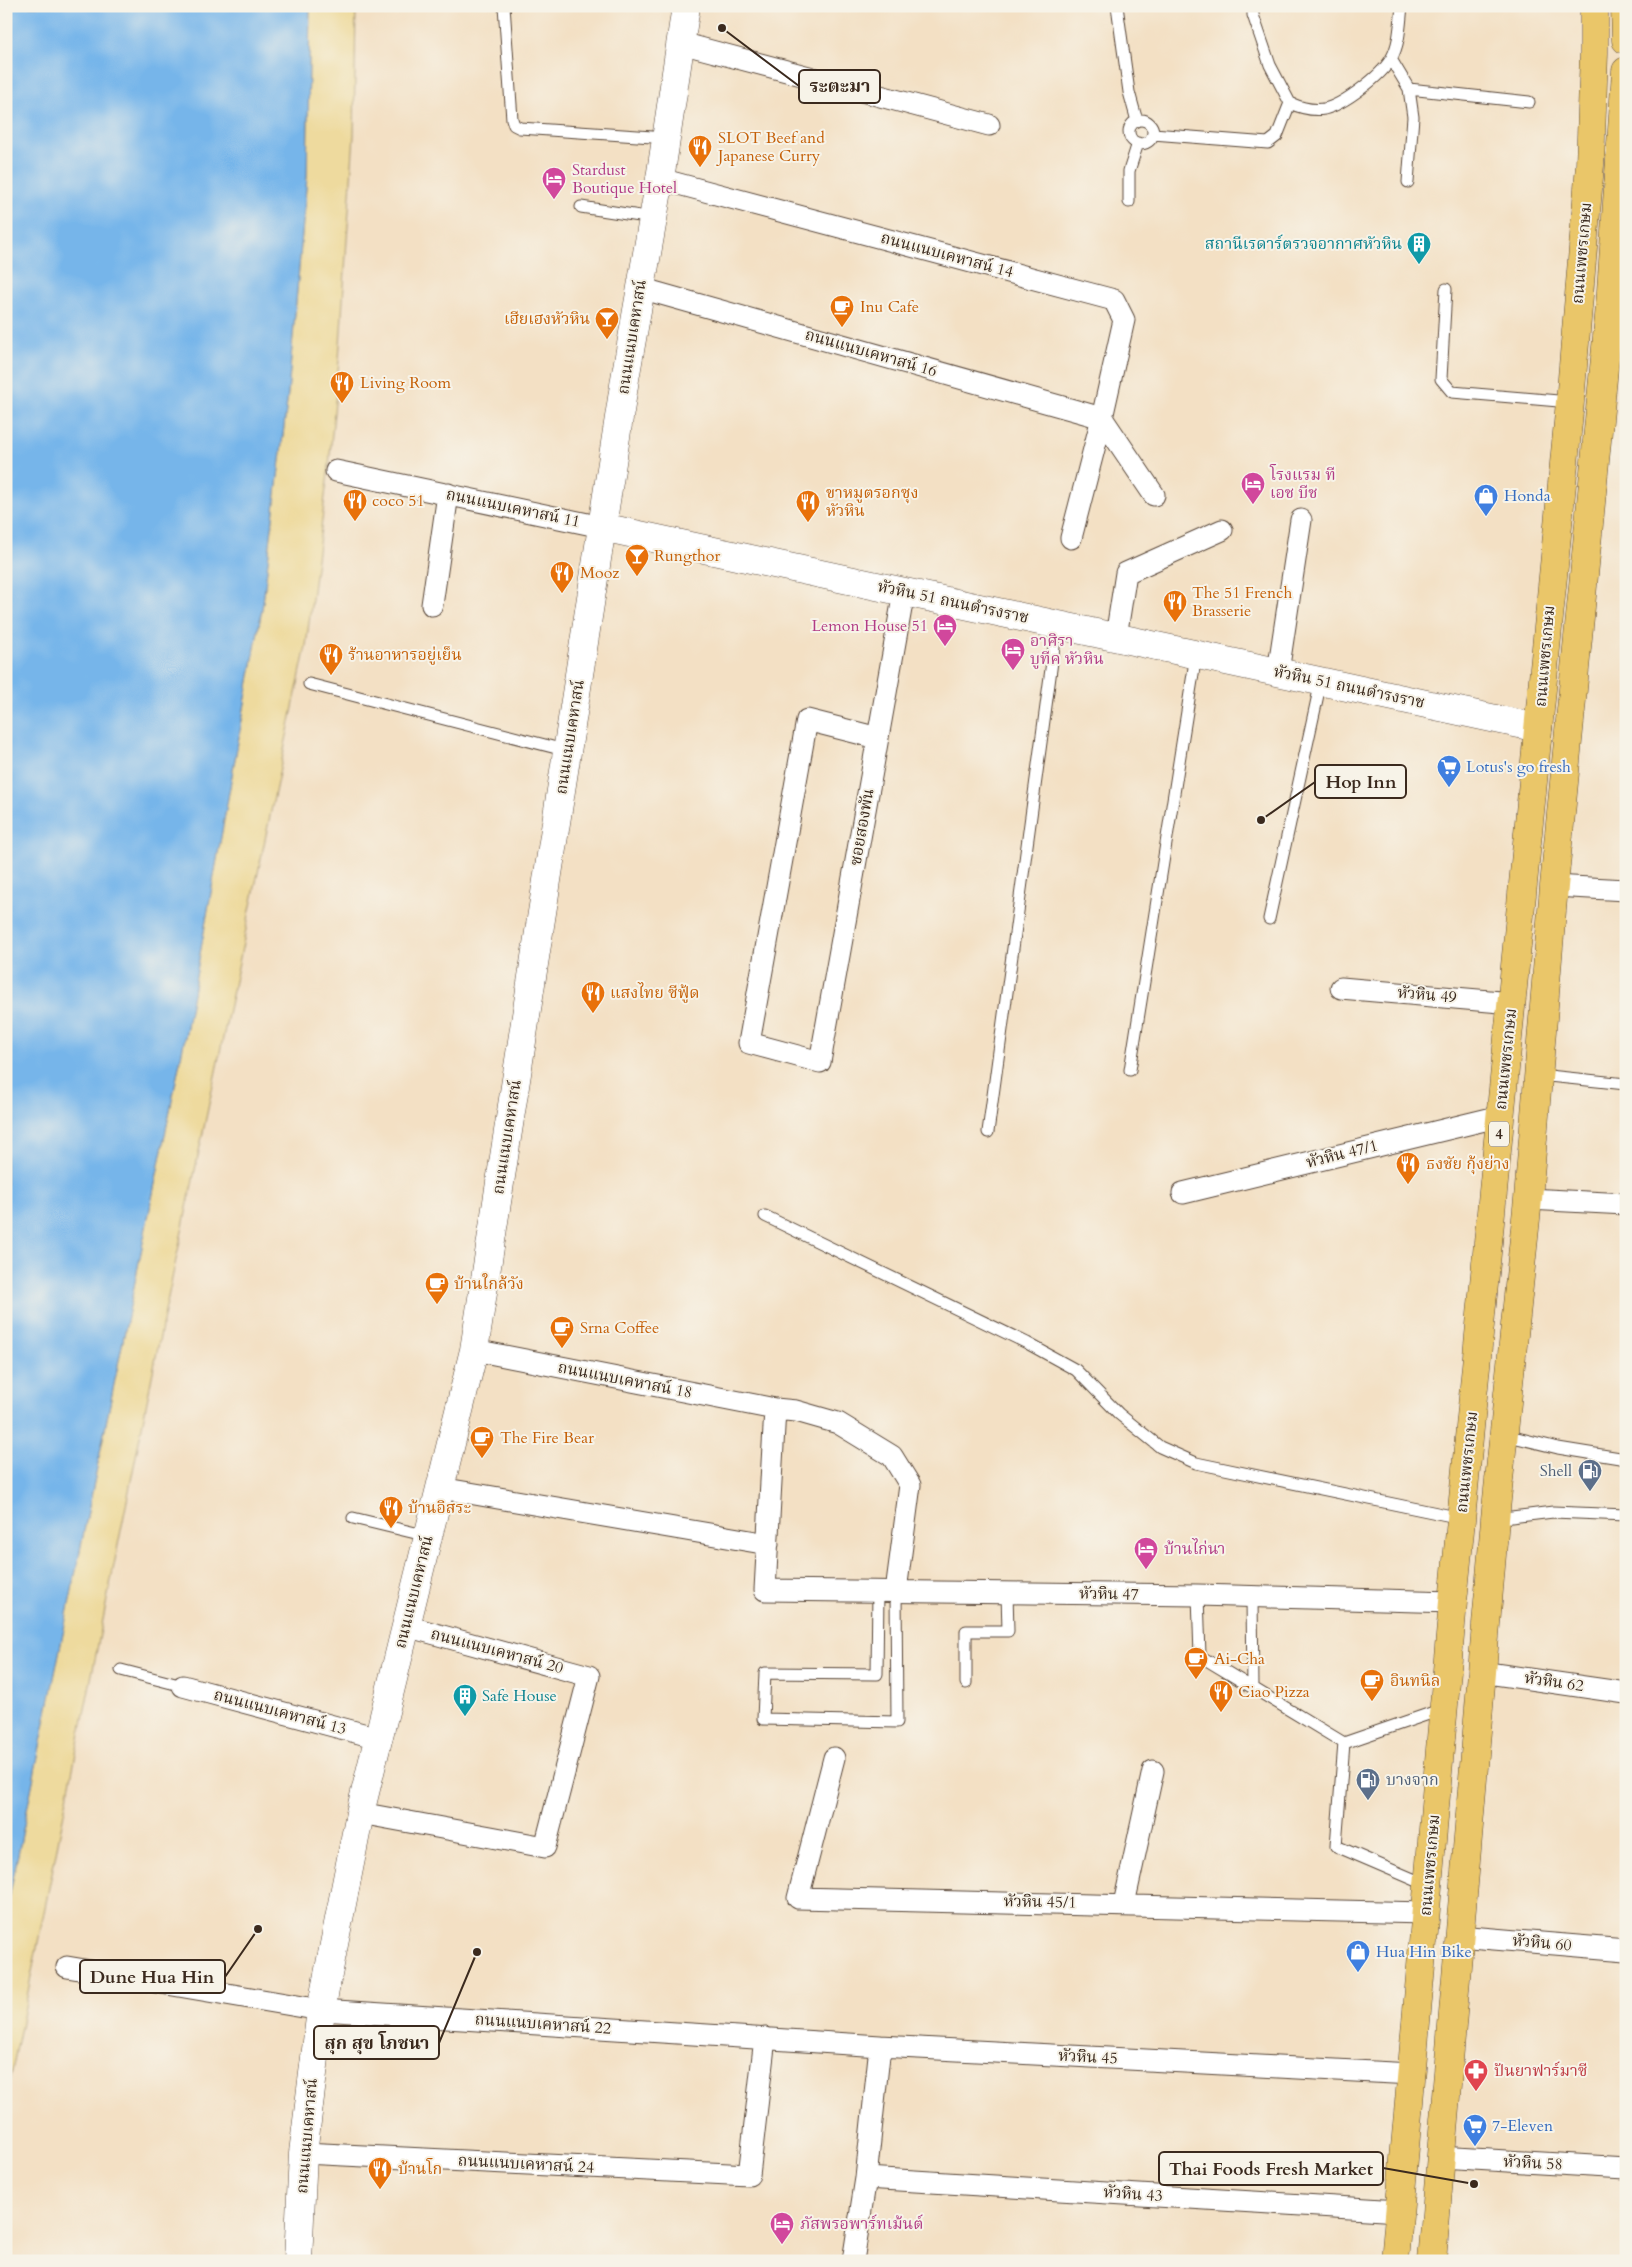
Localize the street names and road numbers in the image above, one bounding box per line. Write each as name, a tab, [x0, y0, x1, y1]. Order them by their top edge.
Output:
street label: ถนนเพชรเกษม	[1567, 201, 1597, 305]
street label: ถนนแนบเคหาสน์ 14	[878, 227, 1016, 283]
street label: ถนนแนบเคหาสน์	[612, 278, 652, 396]
street label: ถนนแนบเคหาสน์ 16	[802, 324, 940, 382]
street label: ถนนแนบเคหาสน์ 11	[444, 483, 582, 533]
street label: หัวหิน 51 ถนนดำรงราช	[875, 575, 1031, 629]
street label: ถนนเพชรเกษม	[1530, 604, 1560, 708]
street label: หัวหิน 51 ถนนดำรงราช	[1271, 660, 1427, 714]
street label: ถนนแนบเคหาสน์	[550, 678, 590, 796]
street label: ซอยสองพัน	[844, 787, 880, 867]
street label: หัวหิน 49	[1396, 981, 1458, 1009]
street label: ถนนเพชรเกษม	[1490, 1007, 1522, 1111]
street label: ถนนแนบเคหาสน์	[487, 1078, 527, 1196]
road number: 4	[1489, 1122, 1509, 1146]
street label: หัวหิน 47/1	[1304, 1135, 1380, 1173]
street label: ถนนแนบเคหาสน์ 18	[556, 1356, 694, 1404]
street label: ถนนเพชรเกษม	[1451, 1410, 1483, 1514]
street label: ถนนแนบเคหาสน์	[389, 1533, 439, 1651]
street label: หัวหิน 47	[1079, 1582, 1139, 1606]
street label: ถนนแนบเคหาสน์ 20	[428, 1623, 566, 1679]
street label: หัวหิน 62	[1523, 1667, 1585, 1697]
street label: ถนนแนบเคหาสน์ 13	[211, 1684, 349, 1740]
street label: ถนนเพชรเกษม	[1415, 1813, 1445, 1917]
street label: หัวหิน 45/1	[1003, 1890, 1077, 1914]
street label: หัวหิน 60	[1511, 1929, 1573, 1957]
street label: ถนนแนบเคหาสน์ 22	[474, 2008, 612, 2040]
street label: หัวหิน 45	[1058, 2044, 1118, 2070]
street label: ถนนแนบเคหาสน์	[291, 2077, 323, 2195]
street label: ถนนแนบเคหาสน์ 24	[457, 2149, 595, 2179]
street label: หัวหิน 58	[1503, 2150, 1563, 2176]
street label: หัวหิน 43	[1103, 2181, 1163, 2207]

